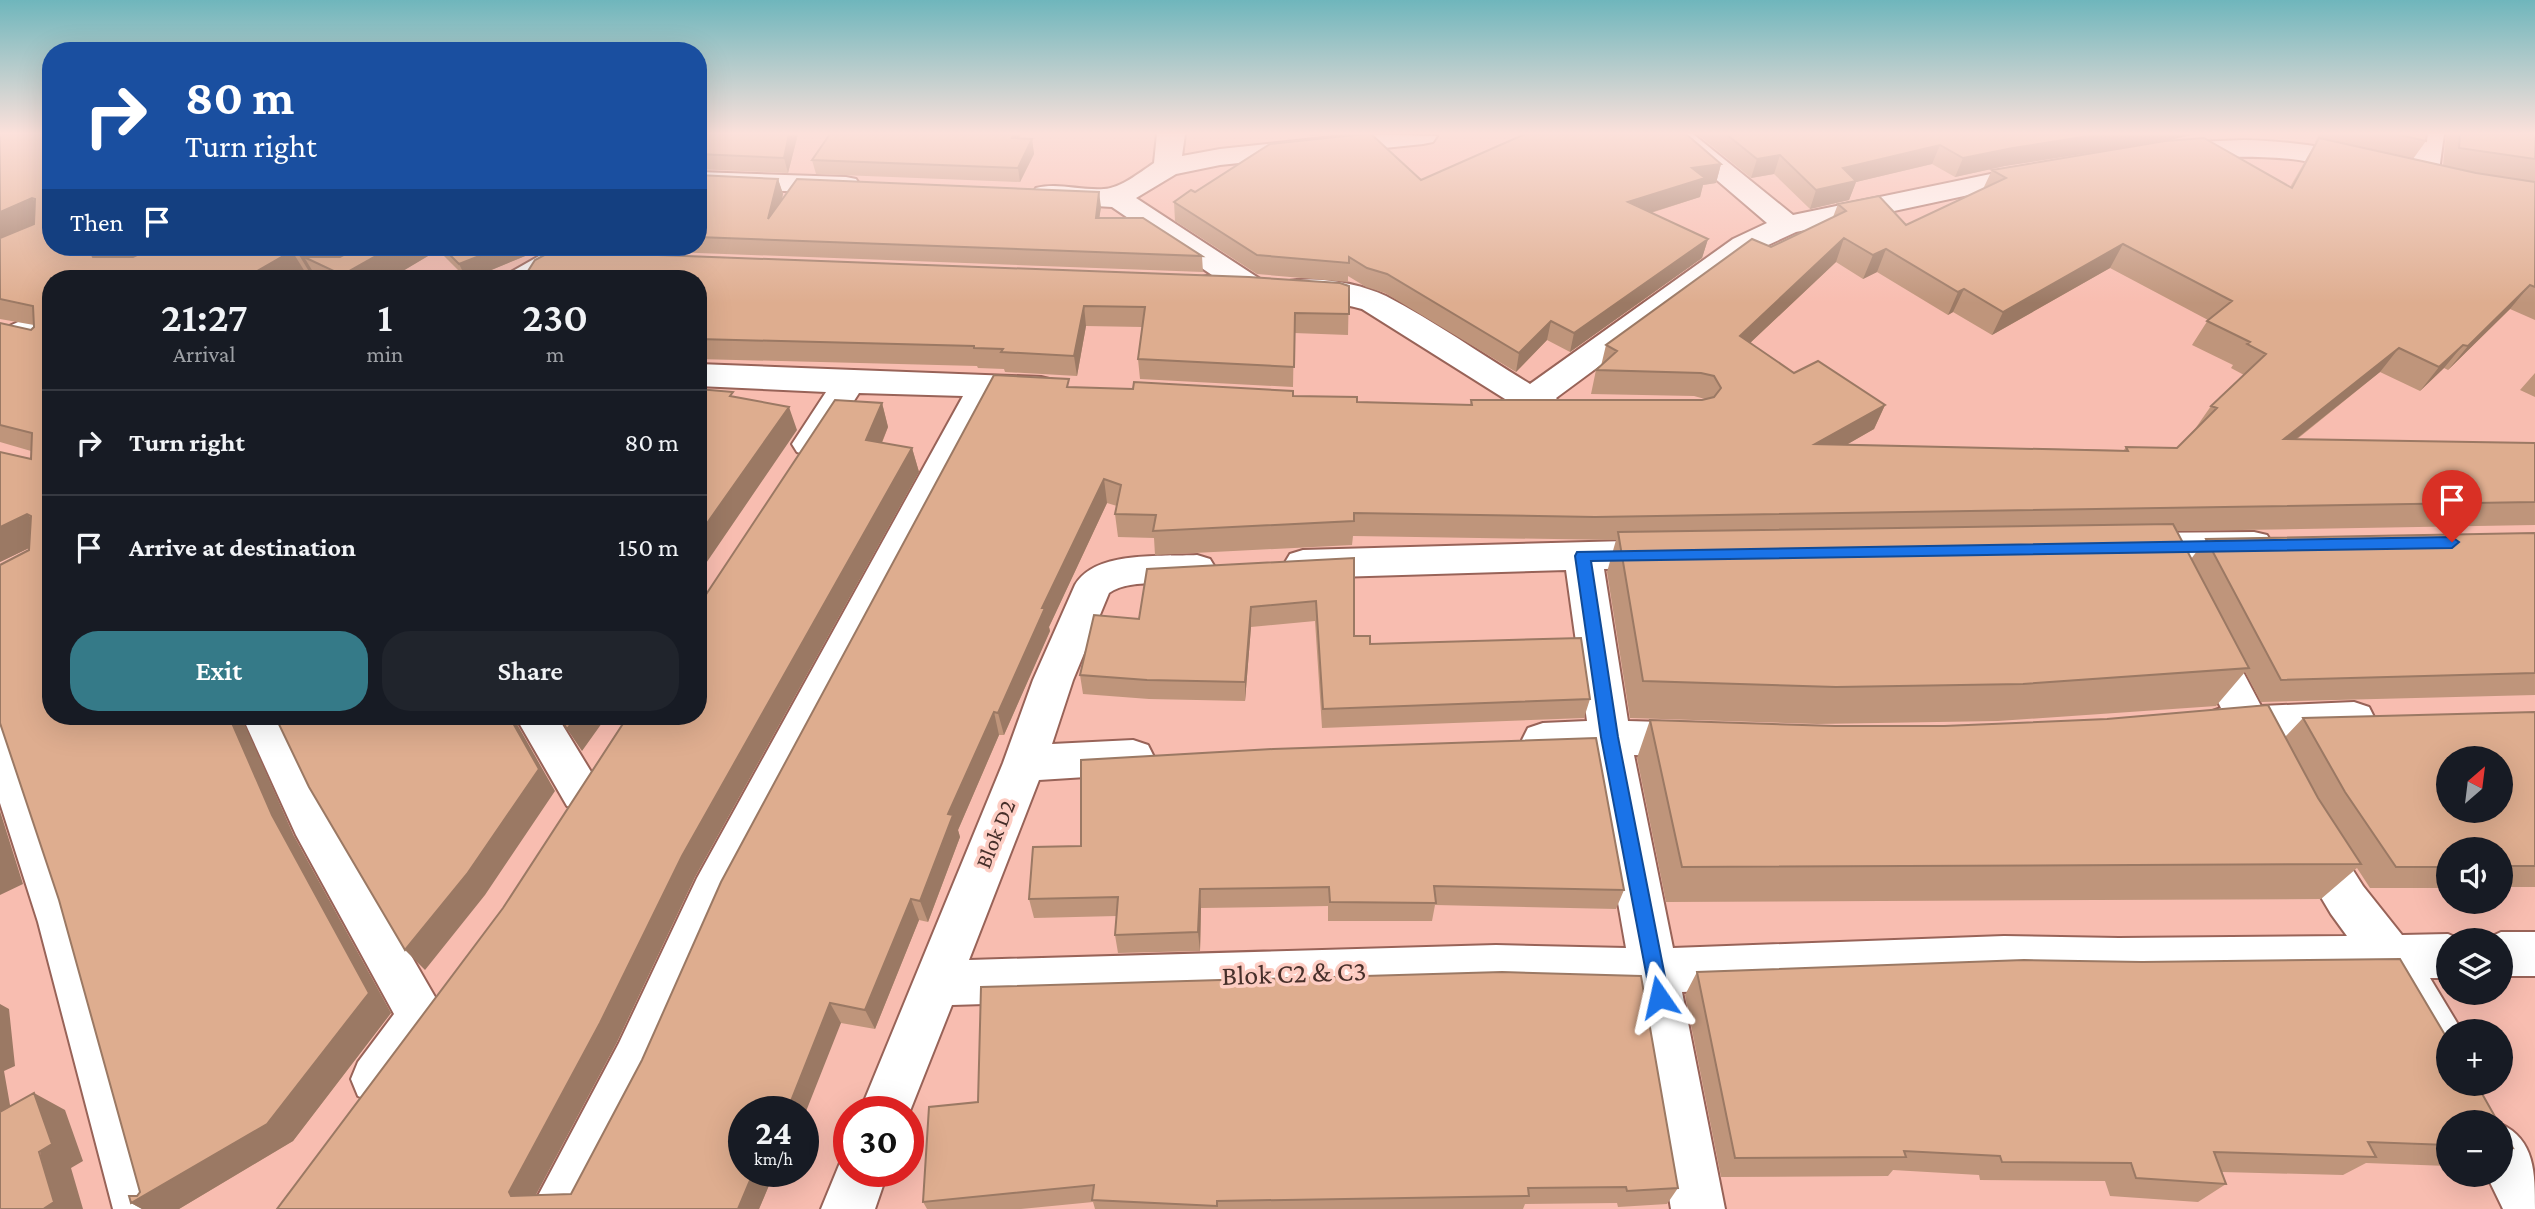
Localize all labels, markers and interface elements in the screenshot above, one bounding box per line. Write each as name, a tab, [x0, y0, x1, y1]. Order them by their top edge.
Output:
icon: right	[70, 70, 161, 161]
text: 80 m	[185, 70, 294, 125]
text: Turn right	[185, 128, 317, 164]
icon: arrive	[138, 203, 176, 241]
text: Then	[70, 208, 124, 237]
text: 21:27	[161, 293, 248, 340]
text: 1	[377, 293, 392, 340]
text: 230	[522, 293, 588, 340]
text: Arrival	[173, 341, 236, 367]
text: min	[367, 341, 403, 367]
text: m	[546, 341, 564, 367]
icon: right	[70, 424, 108, 462]
text: Turn right	[129, 428, 245, 457]
text: 80 m	[625, 428, 679, 457]
pin	[2422, 470, 2482, 542]
icon: arrive	[2433, 481, 2471, 519]
icon: arrive	[70, 529, 108, 567]
text: Arrive at destination	[129, 533, 356, 562]
text: 150 m	[618, 533, 679, 562]
button: Exit	[70, 631, 368, 711]
button: Share	[382, 631, 679, 711]
north arrow	[2436, 746, 2513, 822]
map controls	[2436, 746, 2513, 1187]
street label: Blok D2	[970, 796, 1020, 872]
button: sound	[2436, 837, 2513, 914]
button: layers	[2436, 928, 2513, 1005]
street label: Blok C2 & C3	[1221, 955, 1367, 991]
position arrow	[1622, 960, 1696, 1034]
button: +	[2436, 1019, 2513, 1096]
speed limit sign: 30	[833, 1096, 924, 1187]
button: −	[2436, 1110, 2513, 1187]
text: 24	[755, 1113, 792, 1152]
text: km/h	[754, 1149, 793, 1169]

